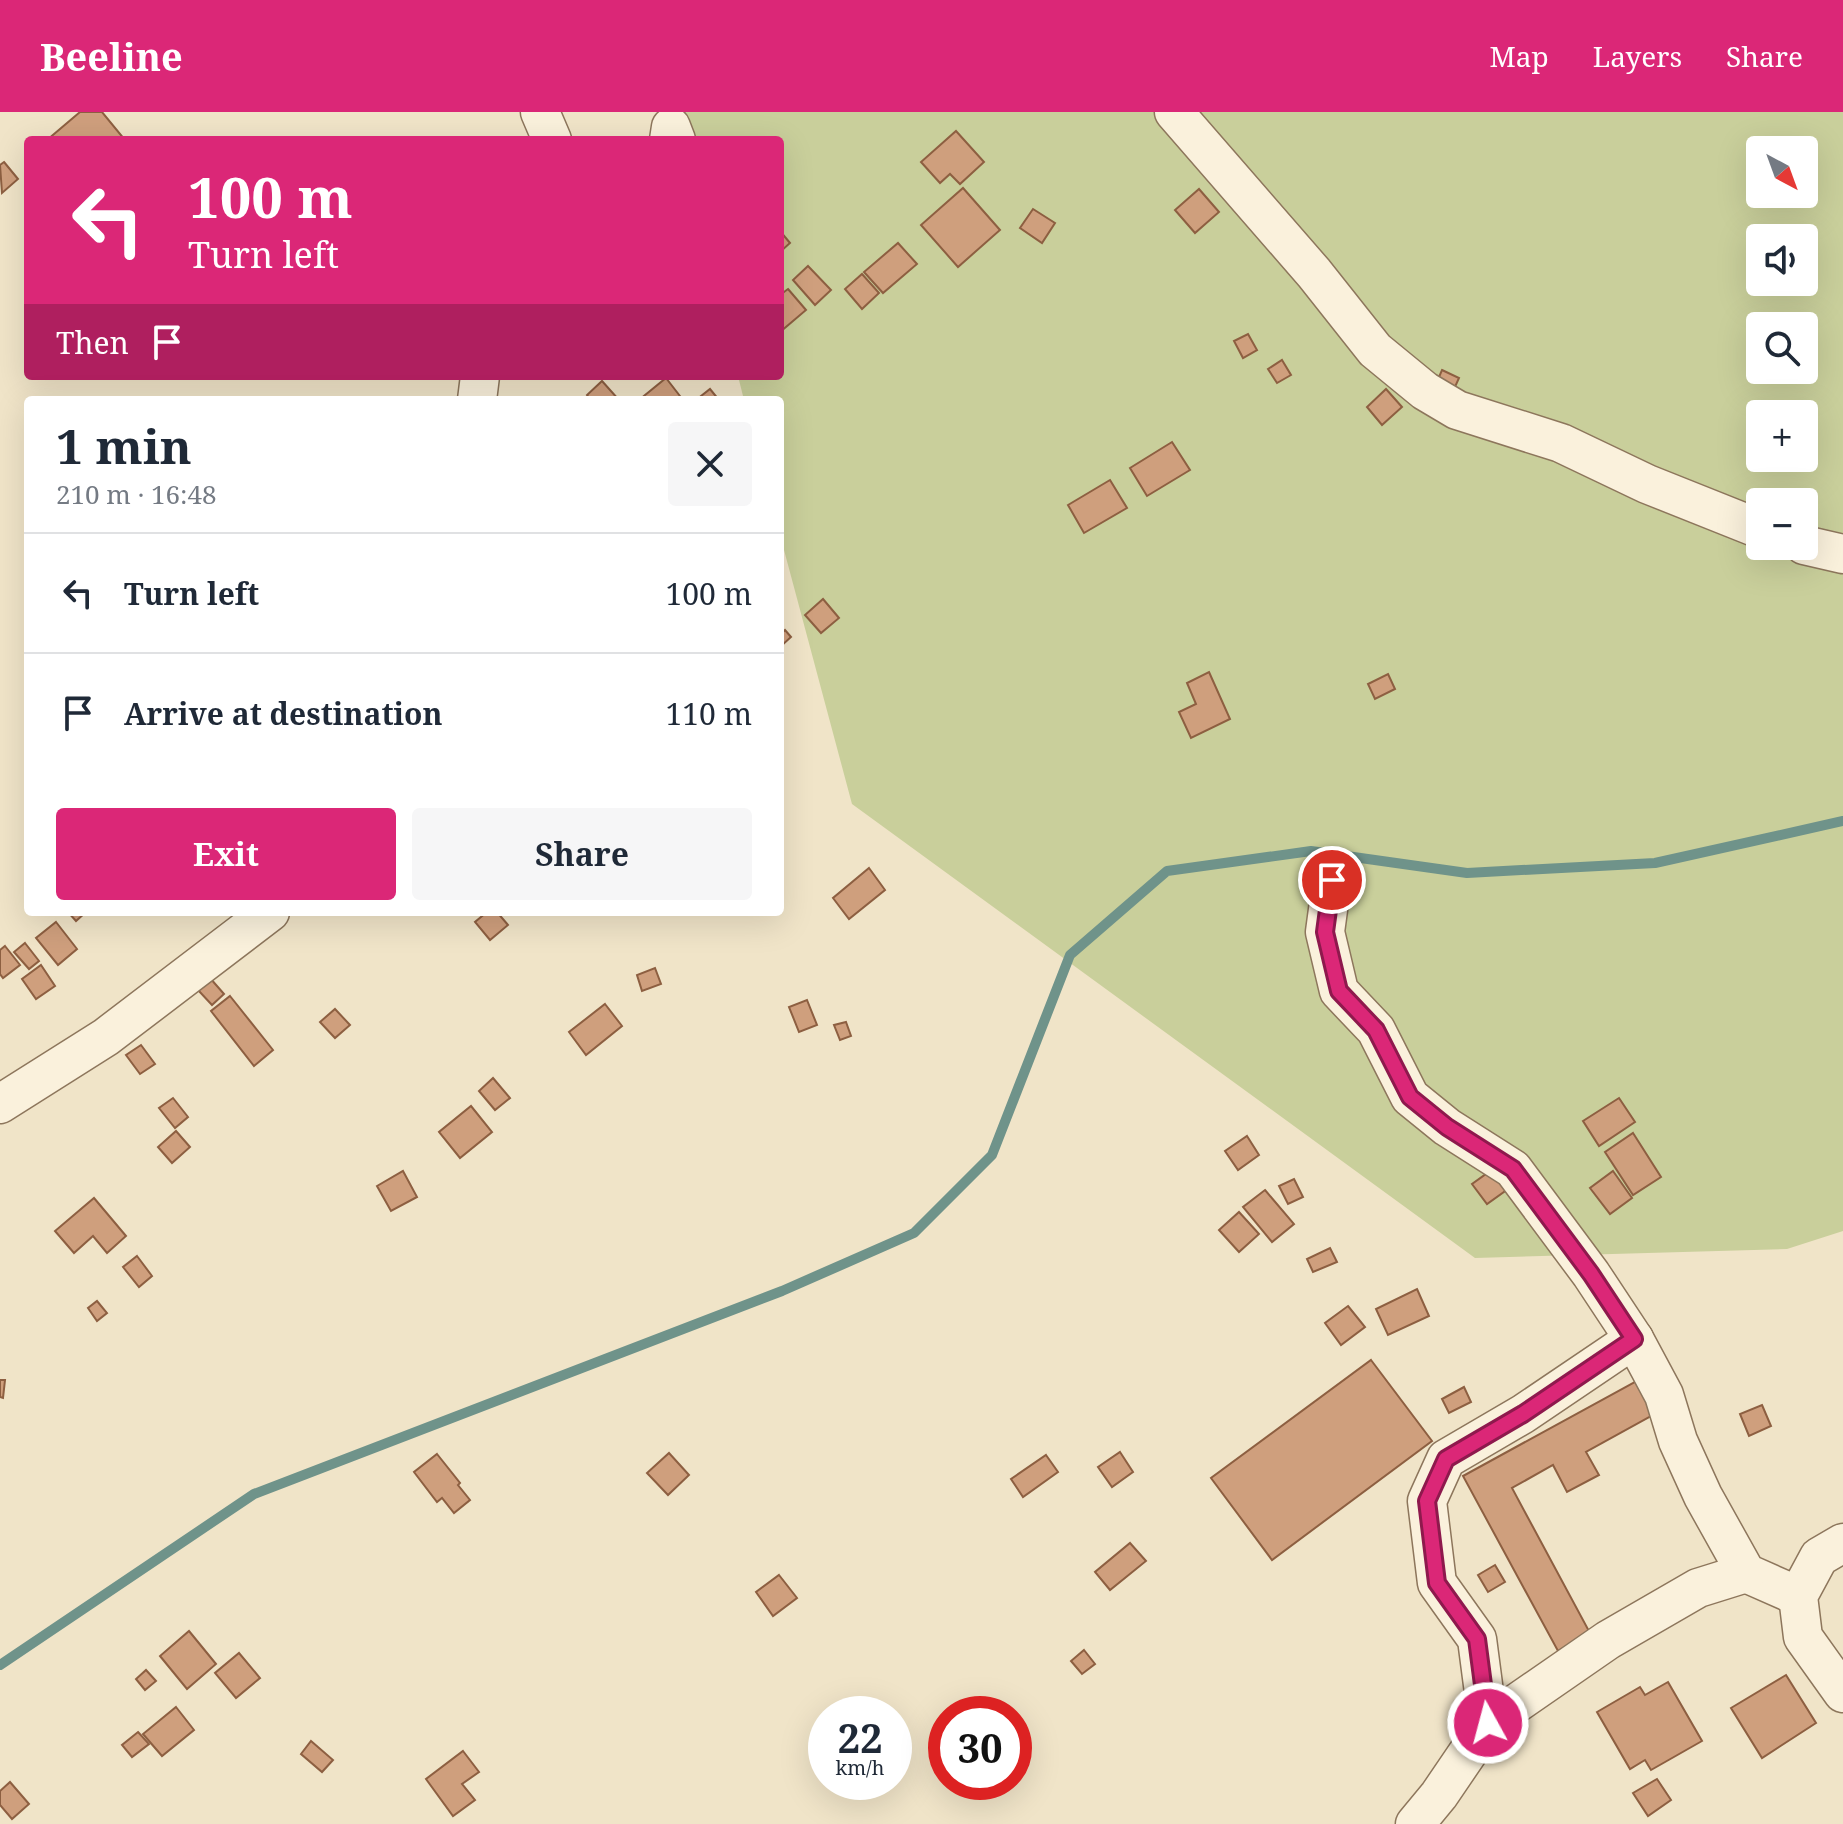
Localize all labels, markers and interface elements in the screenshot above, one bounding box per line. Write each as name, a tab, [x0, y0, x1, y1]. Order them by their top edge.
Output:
text: Beeline	[40, 30, 183, 82]
text: Map	[1490, 37, 1549, 75]
text: Layers	[1593, 37, 1682, 75]
text: Share	[1726, 37, 1803, 75]
north arrow	[1746, 136, 1818, 208]
map controls	[1746, 136, 1818, 560]
text: 100 m	[188, 158, 353, 234]
icon: left	[56, 168, 160, 272]
button: sound	[1746, 224, 1818, 296]
text: Turn left	[188, 230, 339, 279]
button: search	[1746, 312, 1818, 384]
icon: arrive	[145, 320, 189, 364]
text: Then	[56, 322, 129, 363]
button: +	[1746, 400, 1818, 472]
text: 1 min	[56, 413, 192, 478]
button: close	[668, 422, 752, 506]
text: 210 m · 16:48	[56, 476, 217, 512]
button: −	[1746, 488, 1818, 560]
icon: left	[56, 571, 100, 615]
text: Turn left	[124, 573, 259, 614]
text: 100 m	[666, 573, 752, 614]
icon: arrive	[56, 691, 100, 735]
text: Arrive at destination	[124, 693, 443, 734]
text: 110 m	[666, 693, 752, 734]
button: Exit	[56, 808, 396, 900]
button: Share	[412, 808, 752, 900]
pin	[1298, 846, 1366, 914]
icon: arrive	[1310, 858, 1354, 902]
position arrow	[1446, 1681, 1530, 1765]
speed limit sign: 30	[928, 1696, 1032, 1800]
text: 22	[837, 1710, 883, 1765]
text: km/h	[835, 1754, 885, 1781]

